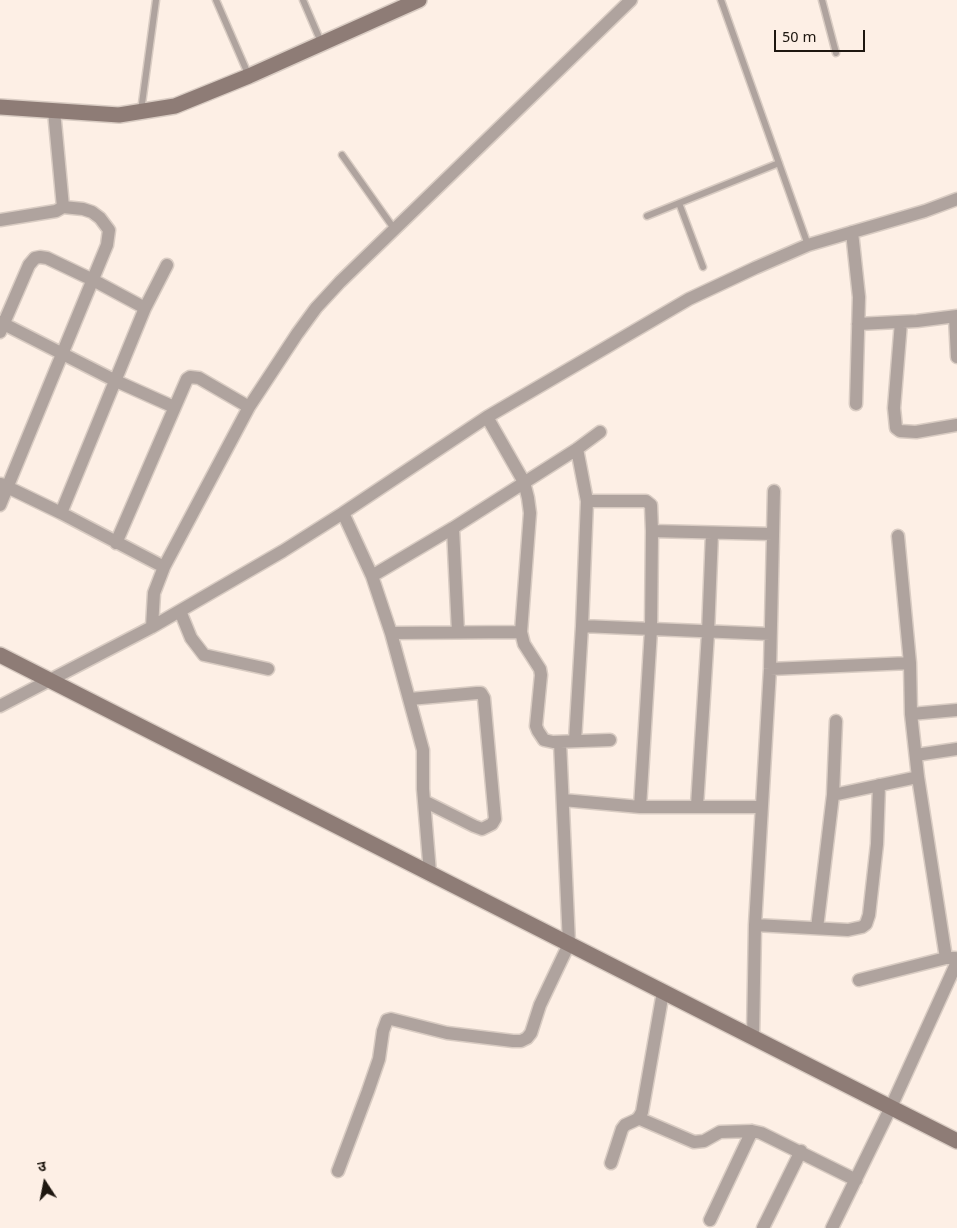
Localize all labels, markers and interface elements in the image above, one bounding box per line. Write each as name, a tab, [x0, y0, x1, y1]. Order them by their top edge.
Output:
scale bar	[777, 20, 868, 52]
text: 50 m	[782, 29, 816, 48]
north arrow	[20, 1158, 70, 1208]
text: उ	[36, 1158, 48, 1178]

